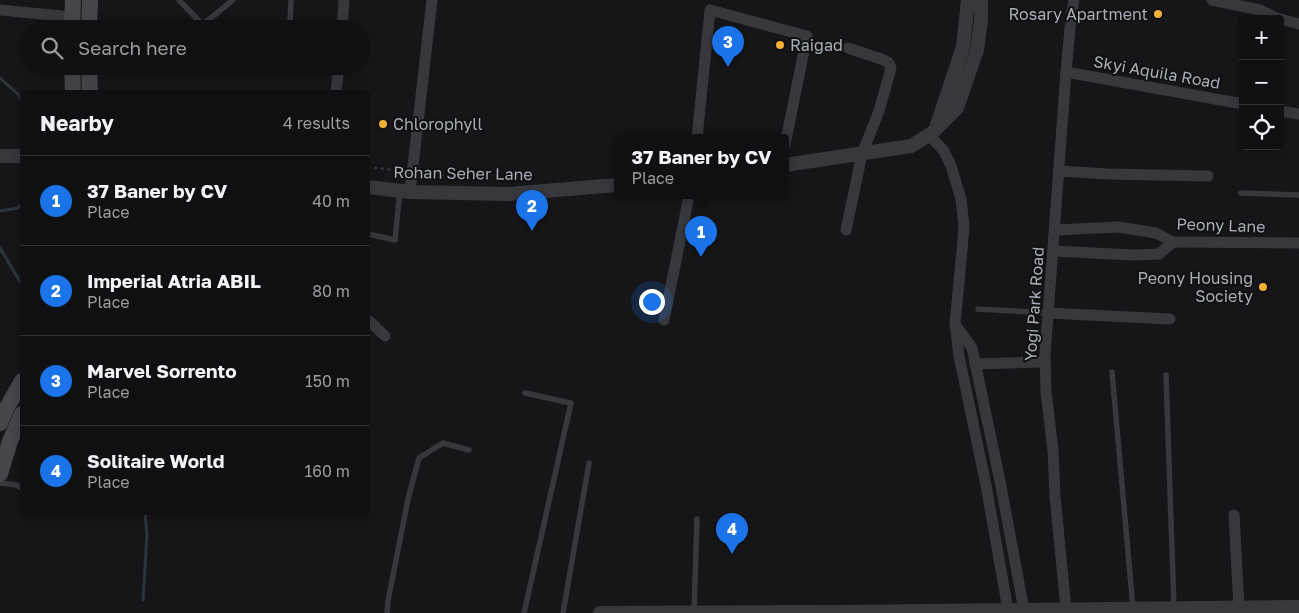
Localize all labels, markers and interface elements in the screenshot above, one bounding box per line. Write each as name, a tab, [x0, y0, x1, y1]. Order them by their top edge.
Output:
place label: Rosary Apartment	[1008, 4, 1148, 24]
marker: Rosary Apartment	[1152, 8, 1164, 20]
map controls	[1239, 15, 1284, 150]
button: +	[1239, 15, 1284, 60]
search box	[20, 20, 370, 75]
pin: 3	[712, 26, 744, 67]
icon: search	[38, 34, 66, 62]
place label: Raigad	[790, 35, 843, 55]
text: Search here	[78, 36, 187, 59]
marker: Raigad	[774, 39, 786, 51]
street label: Skyi Aquila Road	[1092, 51, 1222, 93]
button: −	[1239, 60, 1284, 105]
button: locate	[1239, 105, 1284, 150]
text: Nearby	[40, 110, 114, 136]
text: 4 results	[283, 113, 350, 133]
place label: Chlorophyll	[393, 114, 483, 134]
marker: Chlorophyll	[377, 118, 389, 130]
popup	[614, 134, 789, 199]
text: 37 Baner by CV	[631, 145, 772, 168]
street label: Rohan Seher Lane	[393, 162, 533, 184]
text: Place	[631, 168, 674, 188]
text: 37 Baner by CV	[87, 179, 227, 202]
pin: 2	[516, 190, 548, 231]
text: 1	[52, 191, 60, 211]
text: 40 m	[312, 191, 350, 211]
text: Place	[87, 202, 130, 222]
street label: Peony Lane	[1176, 213, 1266, 237]
pin: 1	[685, 216, 717, 257]
street label: Yogi Park Road	[1020, 246, 1048, 362]
place label: Peony Housing Society	[1137, 268, 1253, 306]
text: Imperial Atria ABIL	[87, 269, 261, 292]
text: 2	[51, 281, 61, 301]
text: 80 m	[312, 281, 350, 301]
marker: Peony Housing Society	[1257, 281, 1269, 293]
your location	[639, 289, 665, 315]
text: Place	[87, 292, 130, 312]
text: Marvel Sorrento	[87, 359, 237, 382]
text: 3	[51, 371, 61, 391]
text: 150 m	[305, 371, 350, 391]
text: Place	[87, 382, 130, 402]
text: Solitaire World	[87, 449, 224, 472]
text: 4	[51, 461, 61, 481]
text: 160 m	[304, 461, 350, 481]
text: Place	[87, 472, 130, 492]
pin: 4	[716, 513, 748, 554]

